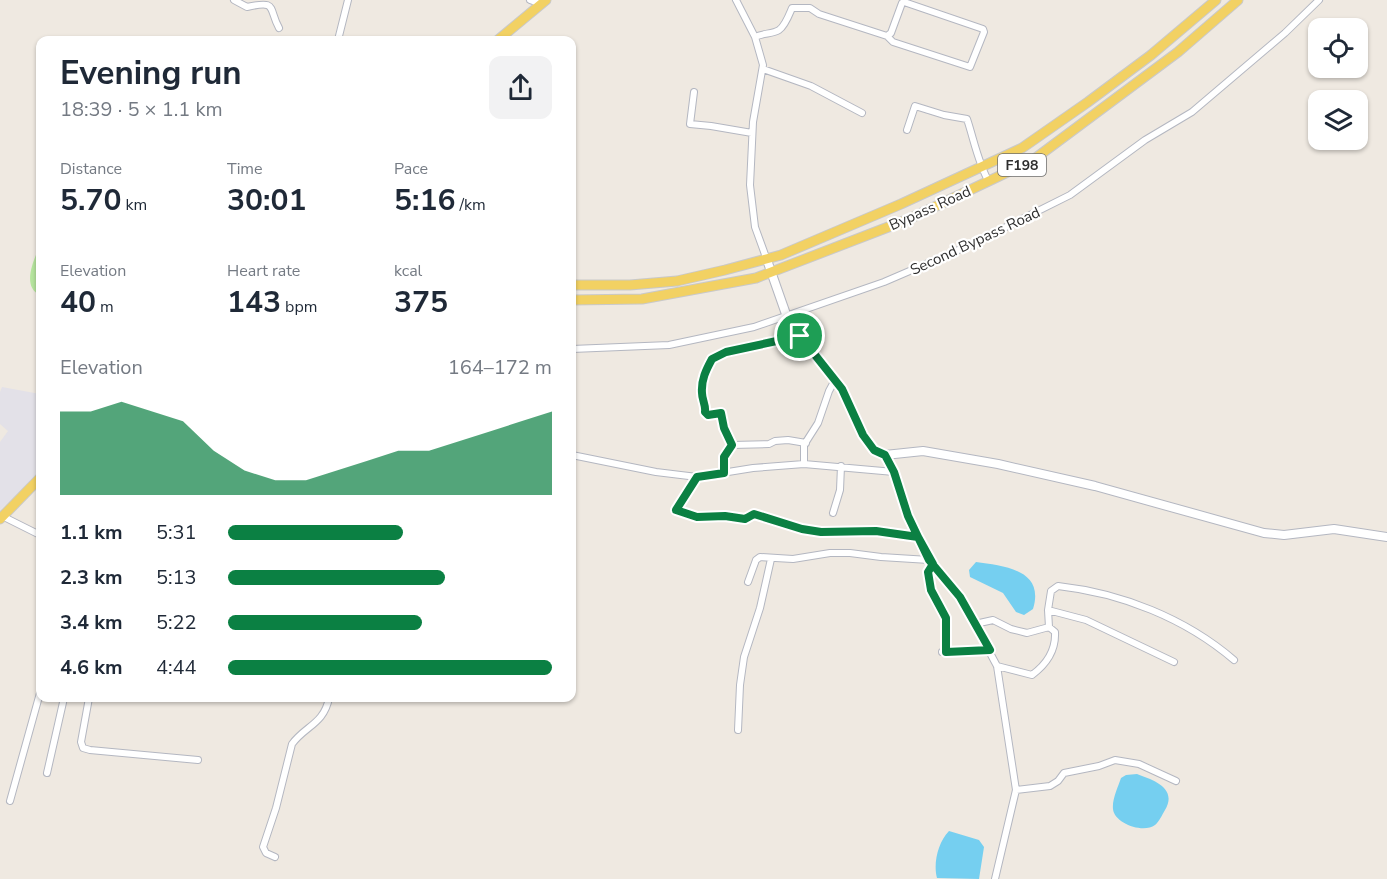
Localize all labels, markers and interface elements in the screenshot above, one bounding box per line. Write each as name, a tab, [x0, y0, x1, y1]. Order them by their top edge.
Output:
map controls	[1308, 18, 1368, 150]
button: locate	[1308, 18, 1368, 78]
text: Evening run	[60, 51, 242, 96]
button: share	[489, 56, 552, 119]
button: layers	[1308, 90, 1368, 150]
text: 18:39 · 5 × 1.1 km	[60, 96, 223, 123]
road number: F198	[998, 154, 1046, 176]
text: Distance	[60, 158, 122, 180]
text: Time	[227, 158, 263, 180]
text: Pace	[394, 158, 428, 180]
text: 5.70	[60, 180, 121, 221]
text: 30:01	[227, 180, 306, 221]
text: 5:16	[394, 180, 455, 221]
street label: Bypass Road	[886, 181, 974, 235]
text: km	[121, 194, 147, 216]
text: /km	[455, 194, 486, 216]
street label: Second Bypass Road	[907, 202, 1043, 280]
text: Elevation	[60, 260, 126, 282]
text: Heart rate	[227, 260, 300, 282]
text: kcal	[394, 260, 422, 282]
text: 40	[60, 282, 96, 323]
text: 143	[227, 282, 281, 323]
text: 375	[394, 282, 448, 323]
text: m	[96, 296, 114, 318]
text: bpm	[281, 296, 317, 318]
pin	[774, 310, 825, 361]
icon: arrive	[783, 319, 816, 352]
text: Elevation	[60, 354, 143, 381]
text: 164–172 m	[448, 354, 552, 381]
text: 1.1 km	[60, 519, 123, 546]
text: 5:31	[156, 519, 197, 546]
text: 2.3 km	[60, 564, 123, 591]
text: 5:13	[156, 564, 197, 591]
text: 3.4 km	[60, 609, 123, 636]
text: 5:22	[156, 609, 197, 636]
text: 4.6 km	[60, 654, 123, 681]
text: 4:44	[156, 654, 197, 681]

